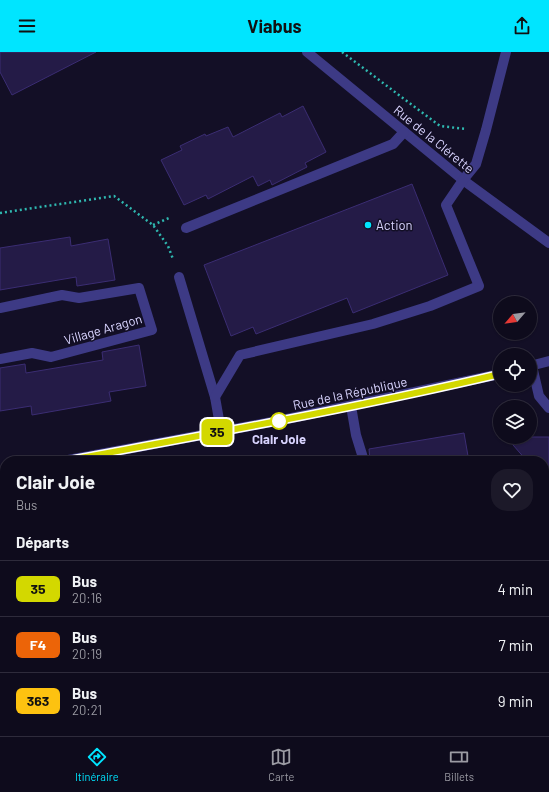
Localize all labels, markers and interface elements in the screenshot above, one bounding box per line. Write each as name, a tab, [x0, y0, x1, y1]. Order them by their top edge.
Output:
icon: menu	[16, 15, 38, 37]
text: Viabus	[247, 15, 302, 37]
icon: share	[511, 15, 533, 37]
street label: Rue de la Clérette	[391, 102, 477, 176]
place label: Action	[376, 217, 413, 233]
marker: Action	[363, 220, 373, 230]
north arrow	[493, 296, 537, 340]
map controls	[493, 296, 537, 444]
street label: Village Aragon	[62, 310, 144, 348]
button: locate	[493, 348, 537, 392]
street label: Rue de la République	[291, 373, 409, 413]
button: layers	[493, 400, 537, 444]
marker: Clair Joie	[270, 412, 288, 430]
line badge: 35	[199, 419, 235, 445]
text: 35	[209, 423, 225, 440]
place label: Clair Joie	[252, 431, 306, 447]
button: heart	[491, 469, 533, 511]
text: Clair Joie	[16, 470, 95, 493]
text: Bus	[16, 497, 37, 513]
text: Départs	[16, 533, 69, 551]
text: Bus	[72, 572, 97, 590]
text: 35	[30, 580, 46, 597]
text: 4 min	[497, 580, 533, 598]
text: 20:16	[72, 590, 102, 606]
text: Bus	[72, 628, 97, 646]
text: F4	[30, 636, 46, 653]
text: 7 min	[499, 636, 533, 654]
text: 20:19	[72, 646, 102, 662]
text: Bus	[72, 684, 97, 702]
text: 363	[27, 692, 49, 709]
text: 9 min	[498, 692, 533, 710]
text: 20:21	[72, 702, 102, 718]
tab: Itinéraire	[75, 746, 119, 783]
tab: Carte	[268, 746, 294, 783]
tab: Billets	[444, 746, 474, 783]

